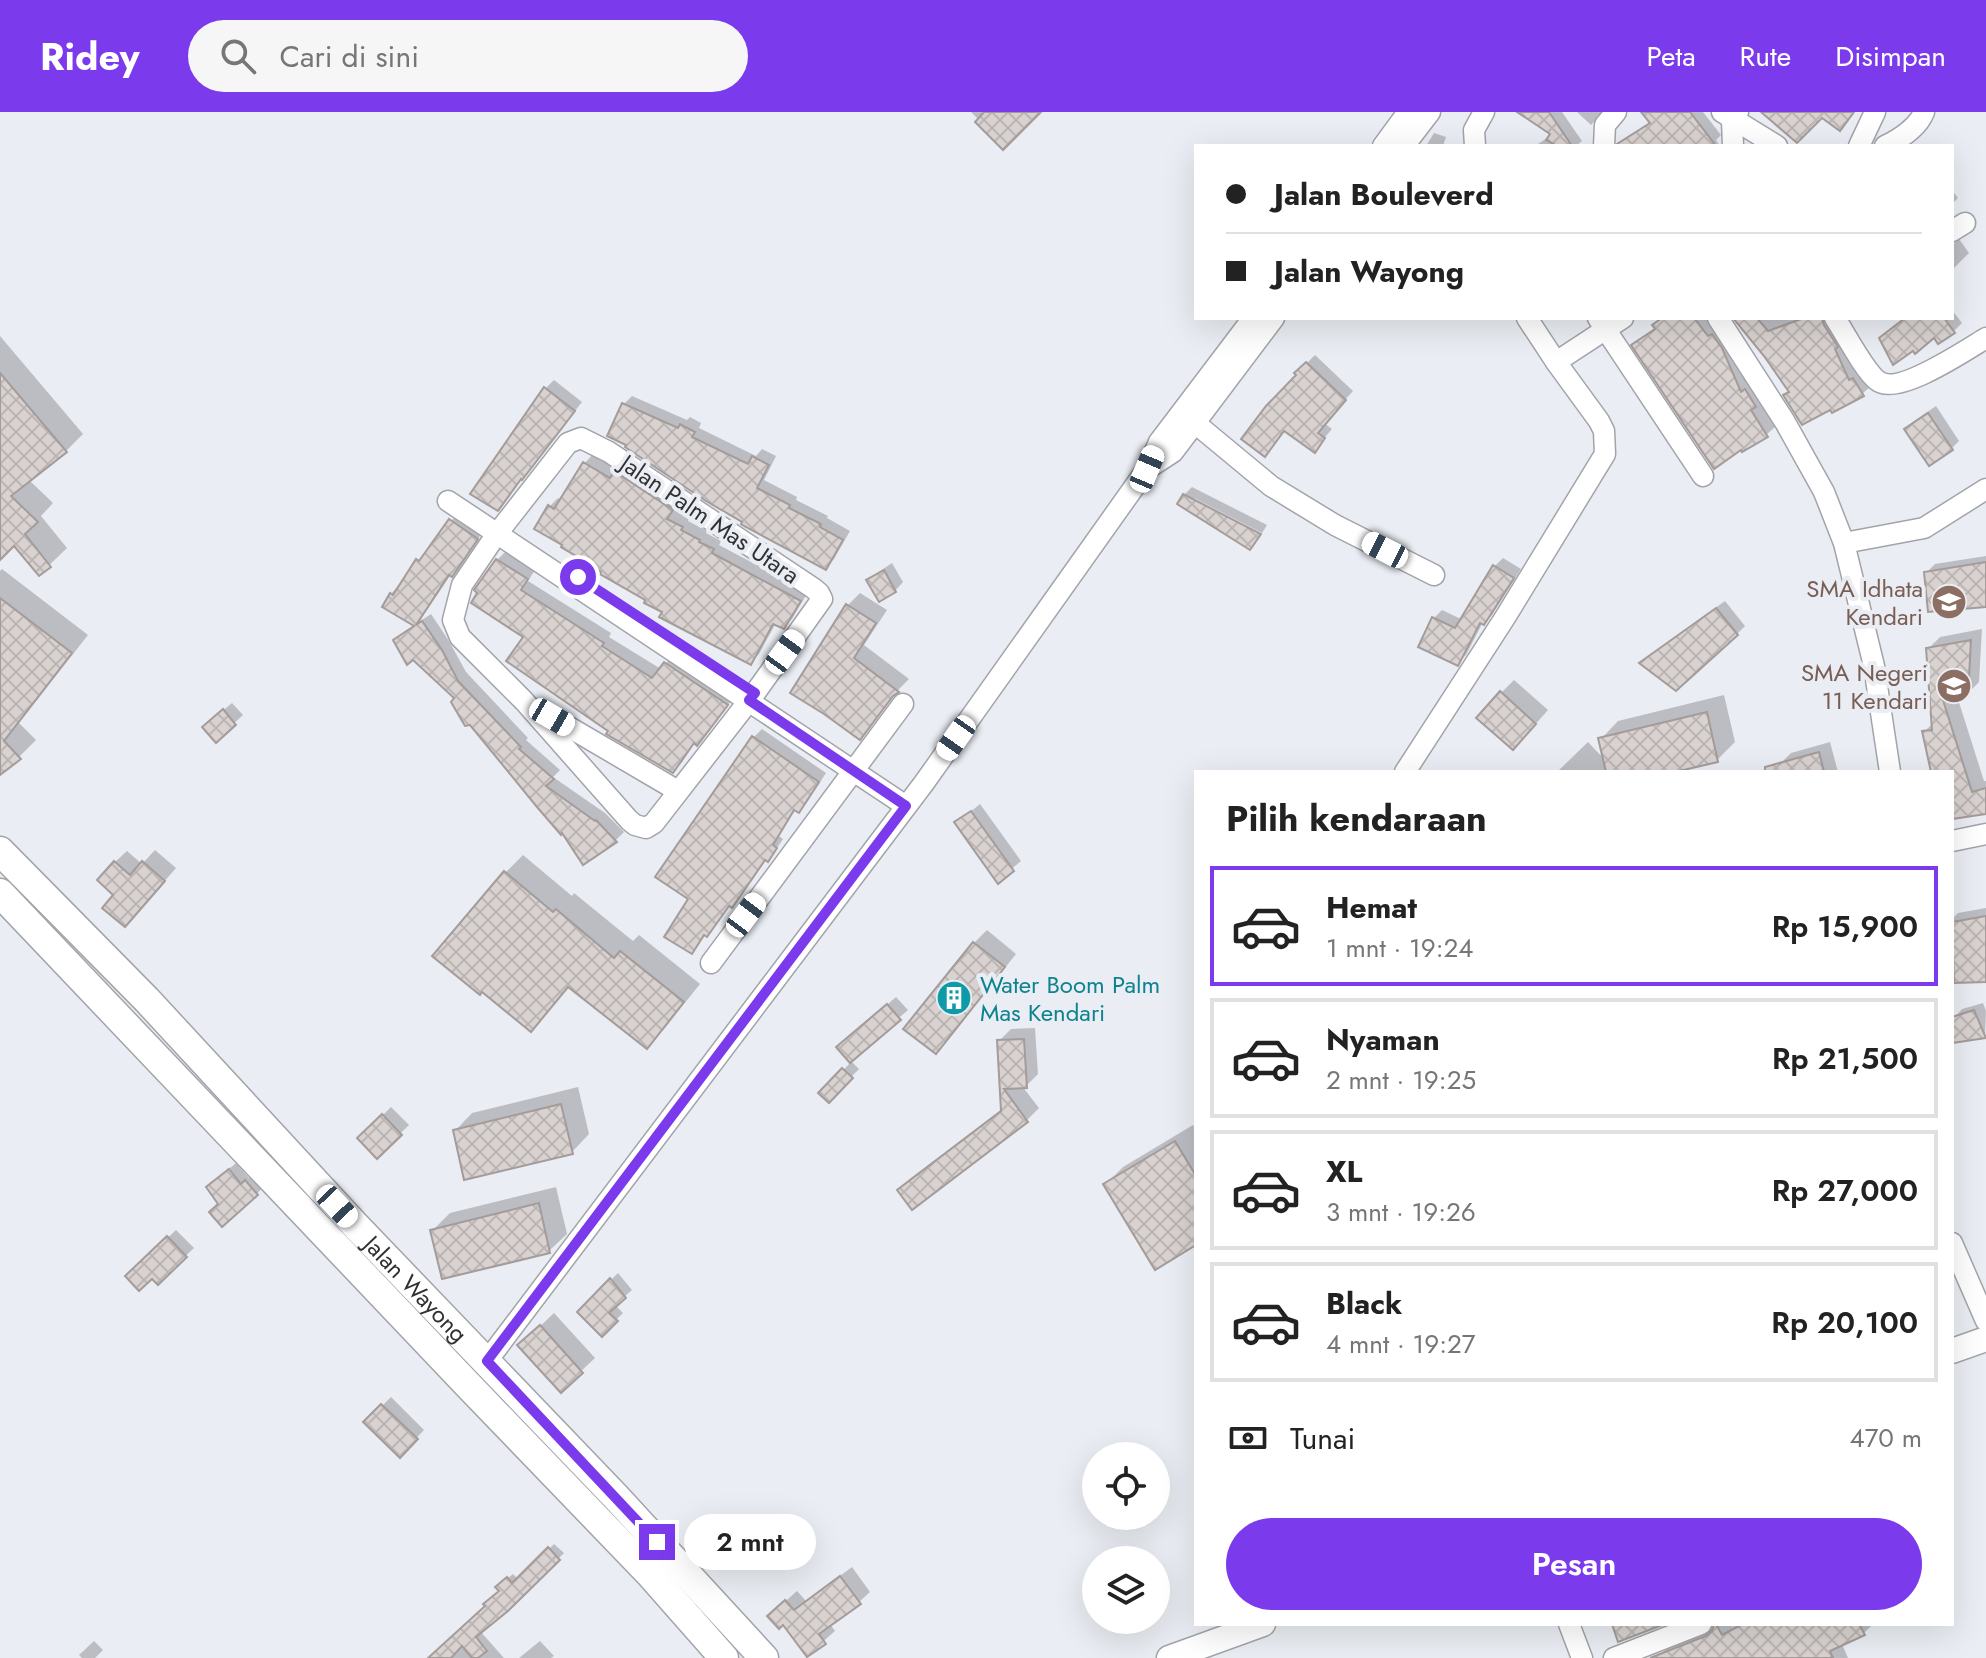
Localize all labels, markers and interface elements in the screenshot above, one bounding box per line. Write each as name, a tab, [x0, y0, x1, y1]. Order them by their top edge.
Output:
search box	[188, 20, 748, 92]
text: Ridey	[40, 29, 140, 84]
icon: search	[216, 34, 260, 78]
text: Cari di sini	[280, 35, 419, 78]
text: Peta	[1646, 36, 1696, 77]
text: Rute	[1740, 36, 1791, 77]
text: Disimpan	[1835, 36, 1946, 77]
text: Jalan Bouleverd	[1274, 173, 1494, 216]
text: Jalan Wayong	[1274, 250, 1464, 293]
car	[1127, 442, 1167, 496]
street label: Jalan Palm Mas Utara	[611, 444, 807, 592]
car	[1358, 528, 1412, 572]
route start	[560, 559, 596, 595]
place label: SMA Idhata Kendari	[1806, 571, 1923, 634]
school or university icon: SMA Idhata Kendari	[1930, 583, 1968, 621]
car	[761, 626, 809, 678]
place label: SMA Negeri 11 Kendari	[1801, 655, 1928, 718]
school or university icon: SMA Negeri 11 Kendari	[1935, 667, 1973, 705]
car	[525, 695, 579, 739]
car	[932, 711, 980, 765]
text: Pilih kendaraan	[1226, 792, 1487, 844]
text: Hemat	[1326, 886, 1417, 929]
car	[722, 889, 770, 941]
icon: car	[1230, 890, 1302, 962]
text: Rp 15,900	[1772, 905, 1918, 948]
text: 1 mnt · 19:24	[1326, 929, 1474, 967]
place label: Water Boom Palm Mas Kendari	[980, 967, 1160, 1030]
building icon: Water Boom Palm Mas Kendari	[935, 979, 973, 1017]
text: Nyaman	[1326, 1018, 1440, 1061]
icon: car	[1230, 1022, 1302, 1094]
text: Rp 21,500	[1772, 1037, 1918, 1080]
text: 2 mnt · 19:25	[1326, 1061, 1476, 1099]
text: XL	[1326, 1150, 1362, 1193]
icon: car	[1230, 1154, 1302, 1226]
text: Rp 27,000	[1772, 1169, 1918, 1212]
car	[312, 1180, 362, 1232]
text: 3 mnt · 19:26	[1326, 1193, 1476, 1231]
street label: Jalan Wayong	[354, 1225, 476, 1350]
text: Black	[1326, 1282, 1402, 1325]
icon: car	[1230, 1286, 1302, 1358]
text: Rp 20,100	[1771, 1301, 1918, 1344]
text: 4 mnt · 19:27	[1326, 1325, 1475, 1363]
icon: cash	[1226, 1416, 1270, 1460]
text: Tunai	[1290, 1417, 1355, 1460]
text: 470 m	[1850, 1419, 1922, 1457]
map controls	[1082, 1442, 1170, 1634]
button: locate	[1082, 1442, 1170, 1530]
callout: 2 mnt	[685, 1514, 817, 1570]
button: Pesan	[1226, 1518, 1922, 1610]
text: 2 mnt	[716, 1523, 784, 1561]
route end	[639, 1524, 675, 1560]
button: layers	[1082, 1546, 1170, 1634]

